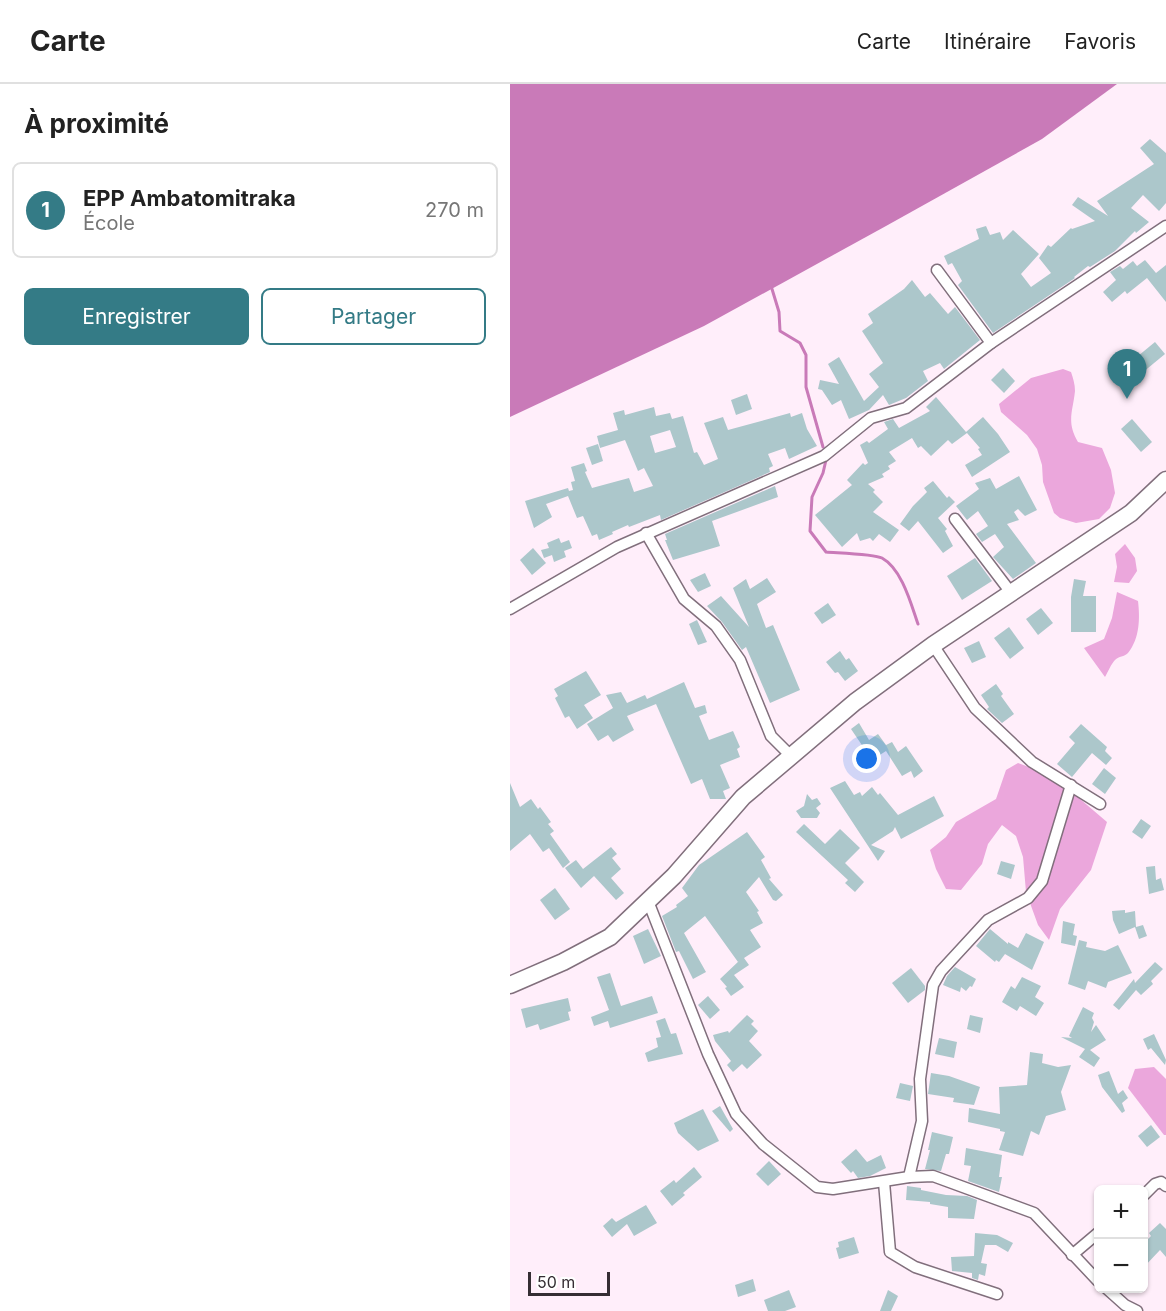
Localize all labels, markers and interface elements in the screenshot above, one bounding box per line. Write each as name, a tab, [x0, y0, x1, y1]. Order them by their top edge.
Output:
text: Carte	[30, 24, 106, 58]
text: Carte	[857, 29, 911, 54]
text: Itinéraire	[944, 29, 1031, 54]
text: Favoris	[1064, 29, 1136, 54]
text: À proximité	[24, 108, 169, 139]
text: EPP Ambatomitraka	[83, 185, 296, 211]
text: 1	[41, 198, 50, 222]
text: 270 m	[425, 198, 484, 222]
text: École	[83, 211, 135, 235]
button: Enregistrer	[24, 288, 249, 345]
button: Partager	[261, 288, 486, 345]
pin: 1	[1108, 350, 1146, 399]
your location	[852, 744, 881, 773]
map controls	[1094, 1185, 1148, 1293]
button: +	[1094, 1185, 1148, 1239]
button: −	[1094, 1239, 1148, 1293]
scale bar	[528, 1269, 610, 1296]
text: 50 m	[537, 1272, 575, 1292]

